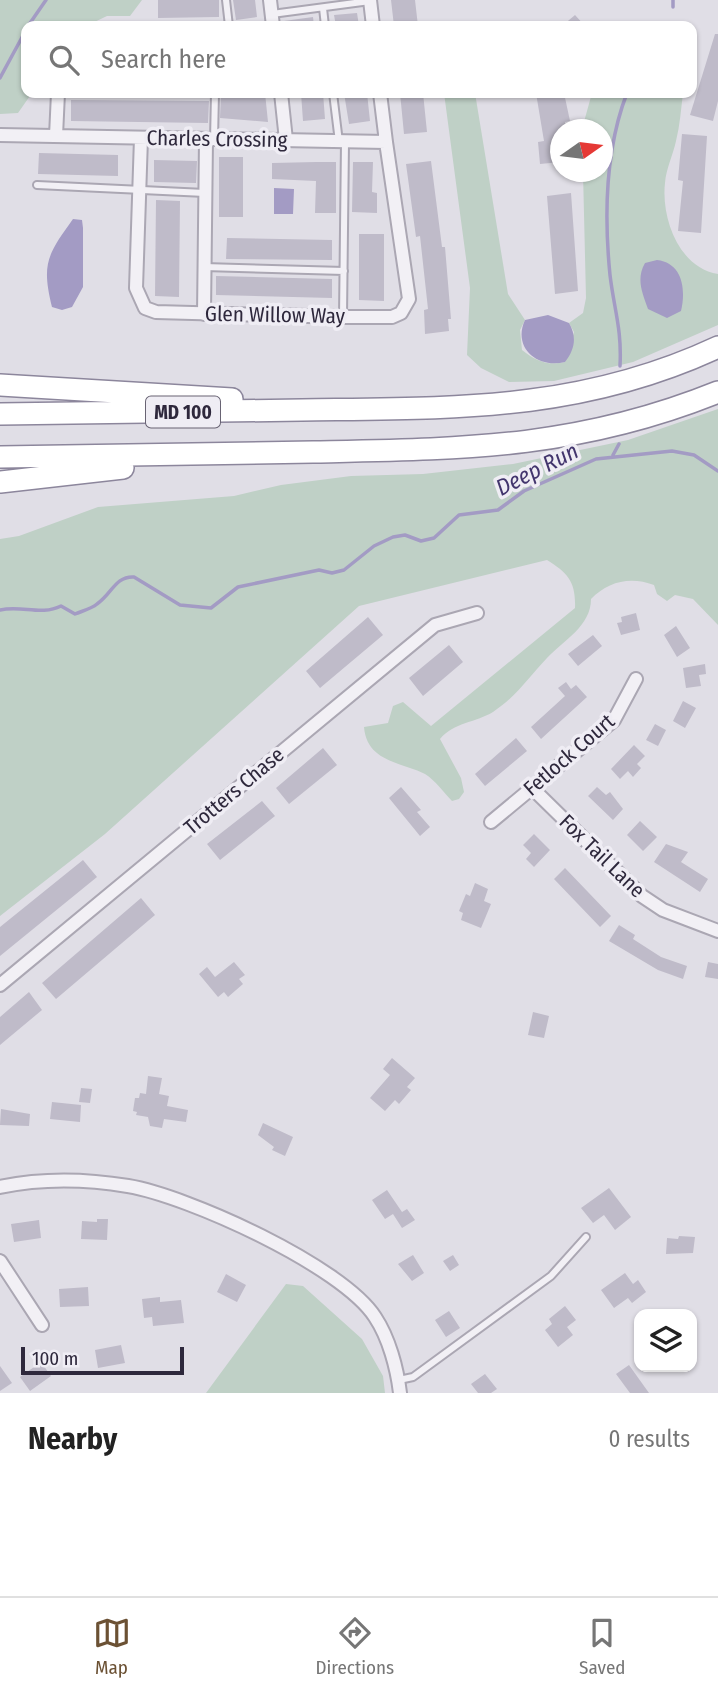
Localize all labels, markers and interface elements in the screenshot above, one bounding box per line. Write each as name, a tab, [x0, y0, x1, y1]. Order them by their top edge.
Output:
search box	[21, 21, 697, 98]
icon: search	[45, 41, 83, 79]
text: Search here	[101, 44, 226, 75]
north arrow	[550, 119, 613, 182]
street label: Charles Crossing	[146, 125, 288, 153]
street label: Glen Willow Way	[205, 301, 346, 329]
road number: MD 100	[146, 396, 220, 428]
water label: Deep Run	[491, 436, 583, 502]
street label: Fetlock Court	[518, 708, 620, 802]
street label: Trotters Chase	[179, 742, 289, 840]
street label: Fox Tail Lane	[554, 809, 650, 903]
map controls	[634, 1309, 697, 1372]
button: layers	[634, 1309, 697, 1372]
scale bar	[21, 1344, 184, 1376]
text: 100 m	[32, 1347, 78, 1370]
text: Nearby	[28, 1421, 117, 1457]
text: 0 results	[609, 1425, 690, 1453]
tab: Map	[93, 1614, 131, 1679]
tab: Directions	[316, 1614, 394, 1679]
tab: Saved	[579, 1614, 625, 1679]

